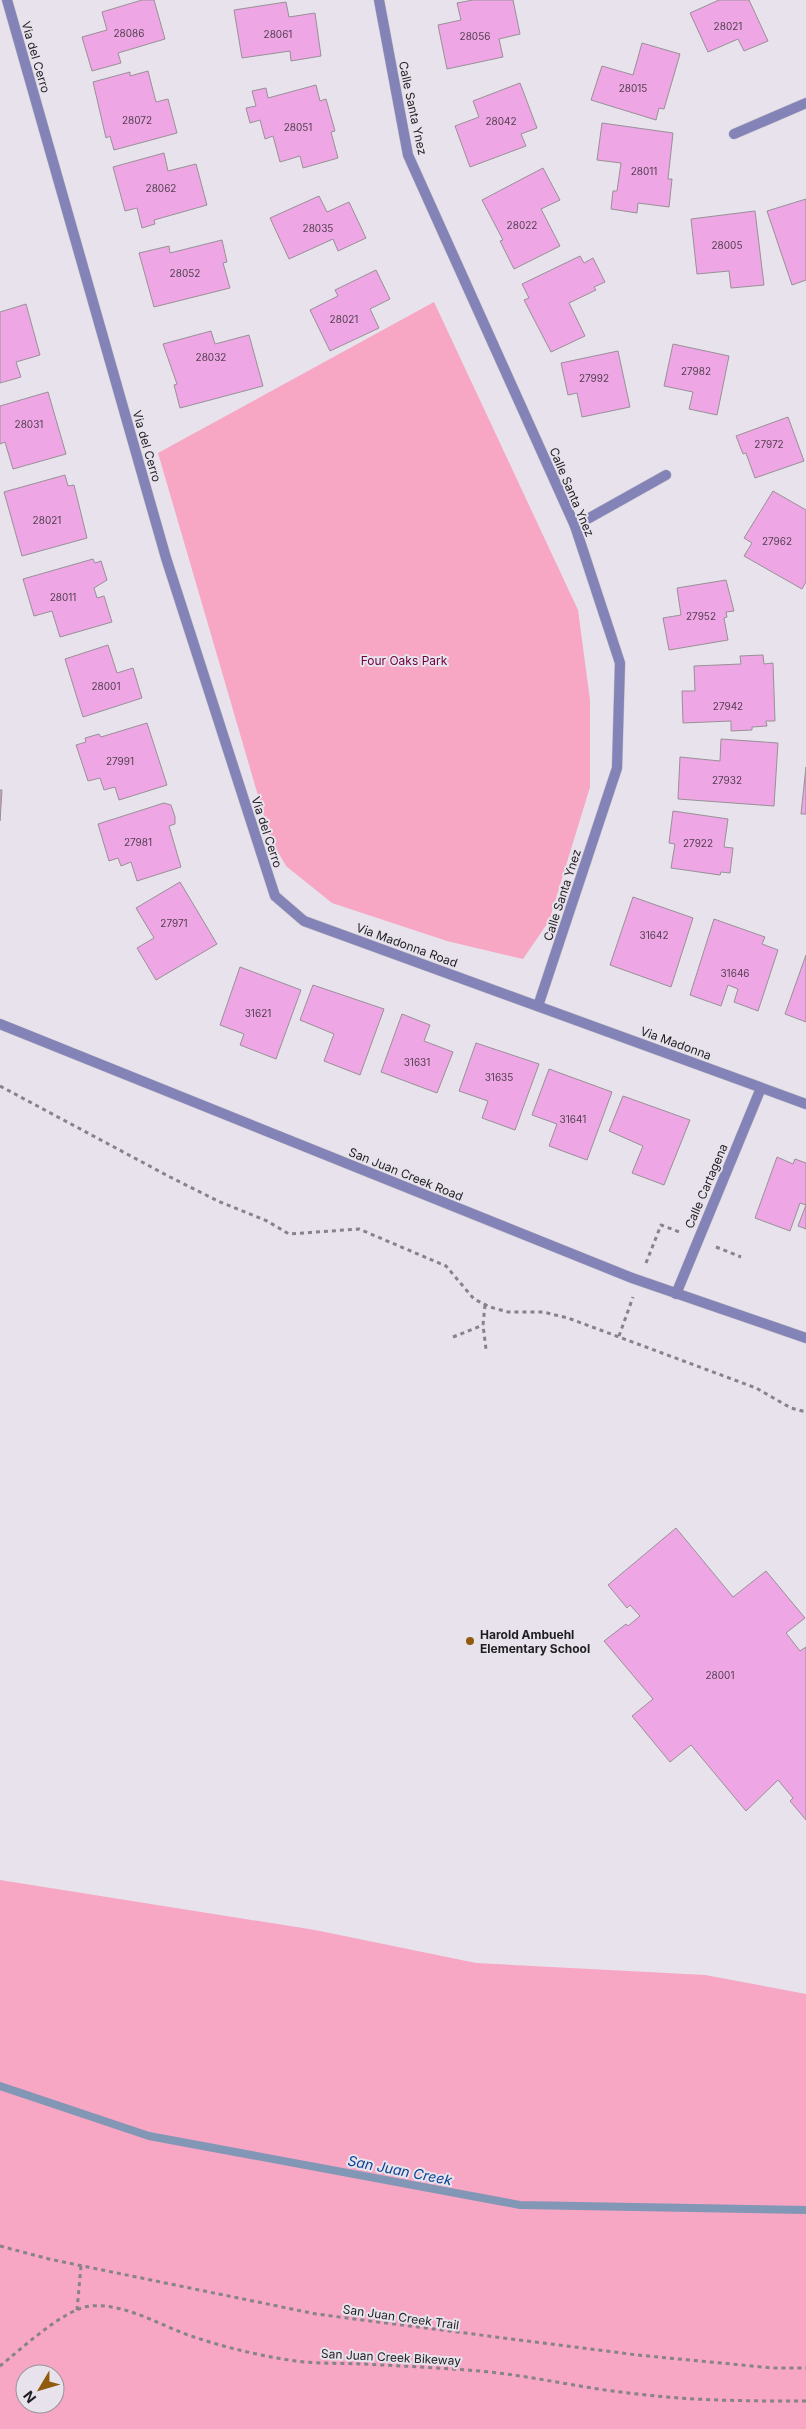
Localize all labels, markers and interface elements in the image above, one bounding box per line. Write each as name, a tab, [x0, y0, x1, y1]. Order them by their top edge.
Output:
street label: Via del Cerro	[19, 19, 53, 95]
house number: 28021	[714, 20, 742, 32]
house number: 28086	[114, 27, 144, 39]
house number: 28061	[264, 28, 292, 40]
house number: 28056	[460, 30, 490, 42]
street label: Calle Santa Ynez	[396, 60, 430, 156]
house number: 28015	[619, 82, 647, 94]
house number: 28072	[122, 114, 152, 126]
house number: 28042	[485, 115, 517, 127]
house number: 28051	[284, 121, 312, 133]
house number: 28011	[631, 165, 657, 177]
house number: 28062	[146, 182, 176, 194]
house number: 28022	[507, 219, 537, 231]
house number: 28035	[303, 222, 333, 234]
house number: 28005	[712, 239, 742, 251]
house number: 28052	[170, 267, 200, 279]
house number: 28021	[330, 313, 358, 325]
house number: 28032	[196, 351, 226, 363]
house number: 27982	[681, 365, 711, 377]
house number: 27992	[579, 372, 609, 384]
street label: Via del Cerro	[130, 408, 164, 484]
house number: 28031	[15, 418, 43, 430]
house number: 27972	[754, 438, 784, 450]
street label: Calle Santa Ynez	[546, 445, 598, 539]
house number: 28021	[33, 514, 61, 526]
house number: 27962	[762, 535, 792, 547]
house number: 28011	[50, 591, 76, 603]
house number: 27952	[686, 610, 716, 622]
park label: Four Oaks Park	[361, 653, 448, 668]
house number: 28001	[92, 680, 120, 692]
house number: 27942	[713, 700, 743, 712]
house number: 27991	[106, 755, 134, 767]
house number: 27932	[712, 774, 742, 786]
street label: Via del Cerro	[248, 795, 286, 869]
house number: 27981	[124, 836, 152, 848]
house number: 27922	[683, 837, 713, 849]
street label: Calle Santa Ynez	[540, 847, 584, 943]
house number: 27971	[160, 917, 188, 929]
street label: Via Madonna Road	[354, 920, 460, 970]
house number: 31642	[639, 929, 669, 941]
house number: 31646	[720, 967, 750, 979]
house number: 31621	[245, 1007, 271, 1019]
street label: Via Madonna	[639, 1023, 713, 1063]
house number: 31631	[404, 1056, 430, 1068]
house number: 31635	[485, 1071, 513, 1083]
house number: 31641	[560, 1113, 586, 1125]
street label: Calle Cartagena	[681, 1141, 731, 1231]
street label: San Juan Creek Road	[347, 1144, 465, 1204]
place label: Harold Ambuehl Elementary School	[480, 1627, 590, 1656]
marker: Harold Ambuehl Elementary School	[464, 1635, 476, 1647]
house number: 28001	[706, 1669, 734, 1681]
water label: San Juan Creek	[346, 2152, 454, 2189]
street label: San Juan Creek Trail	[342, 2301, 460, 2333]
street label: San Juan Creek Bikeway	[321, 2346, 462, 2368]
north arrow	[15, 2364, 65, 2414]
text: N	[19, 2388, 39, 2407]

